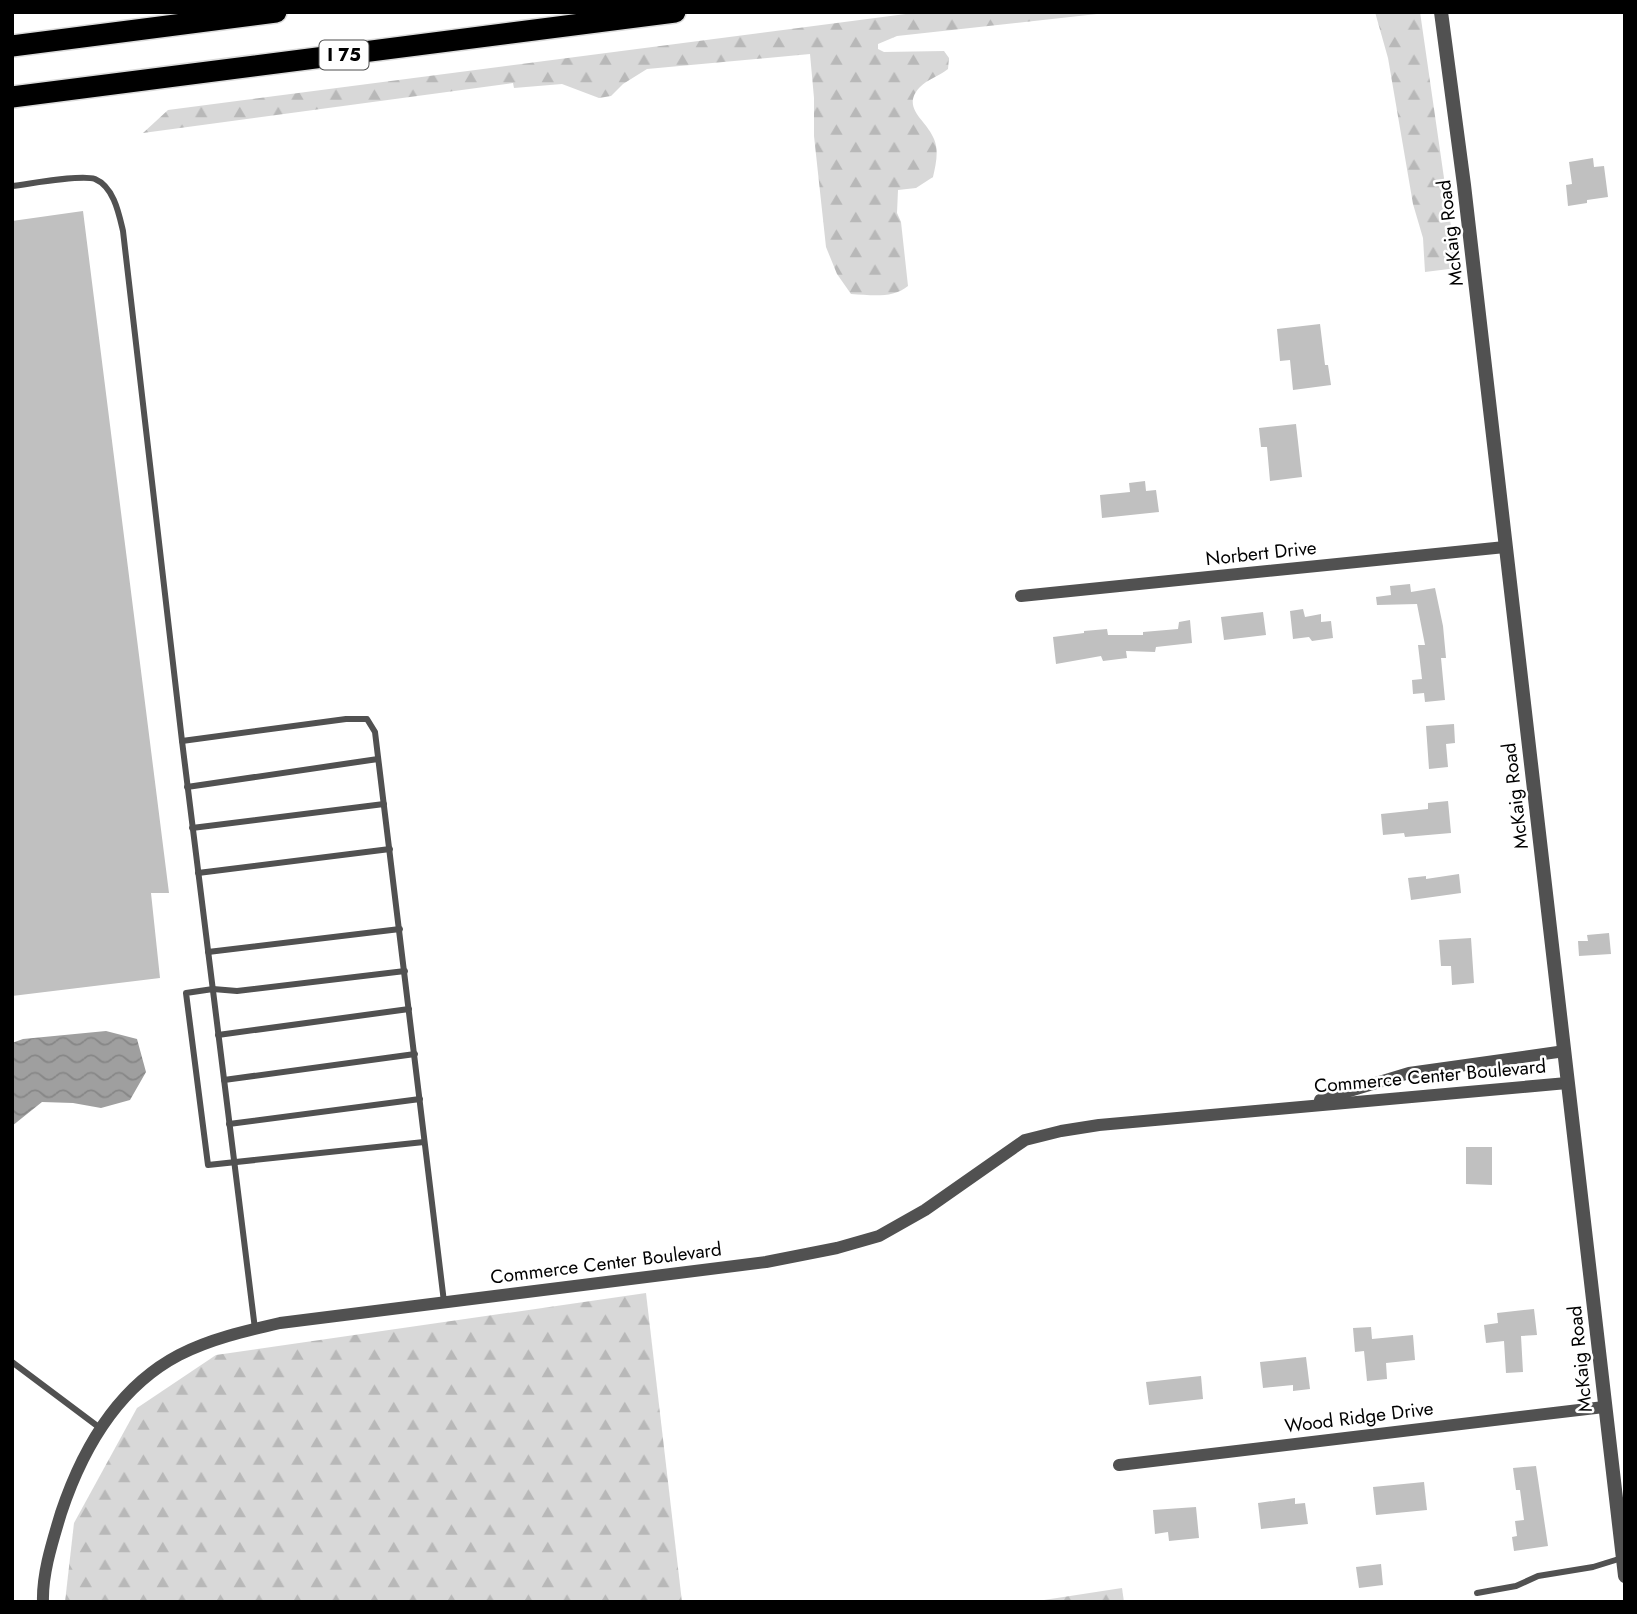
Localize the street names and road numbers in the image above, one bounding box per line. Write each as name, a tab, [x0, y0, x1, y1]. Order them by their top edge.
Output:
road number: I 75	[320, 40, 368, 70]
street label: McKaig Road	[1430, 178, 1470, 288]
street label: Norbert Drive	[1204, 534, 1318, 572]
street label: McKaig Road	[1495, 741, 1535, 851]
street label: Commerce Center Boulevard	[1313, 1052, 1547, 1100]
street label: Commerce Center Boulevard	[489, 1235, 723, 1291]
street label: McKaig Road	[1561, 1304, 1599, 1414]
street label: Wood Ridge Drive	[1283, 1394, 1435, 1440]

